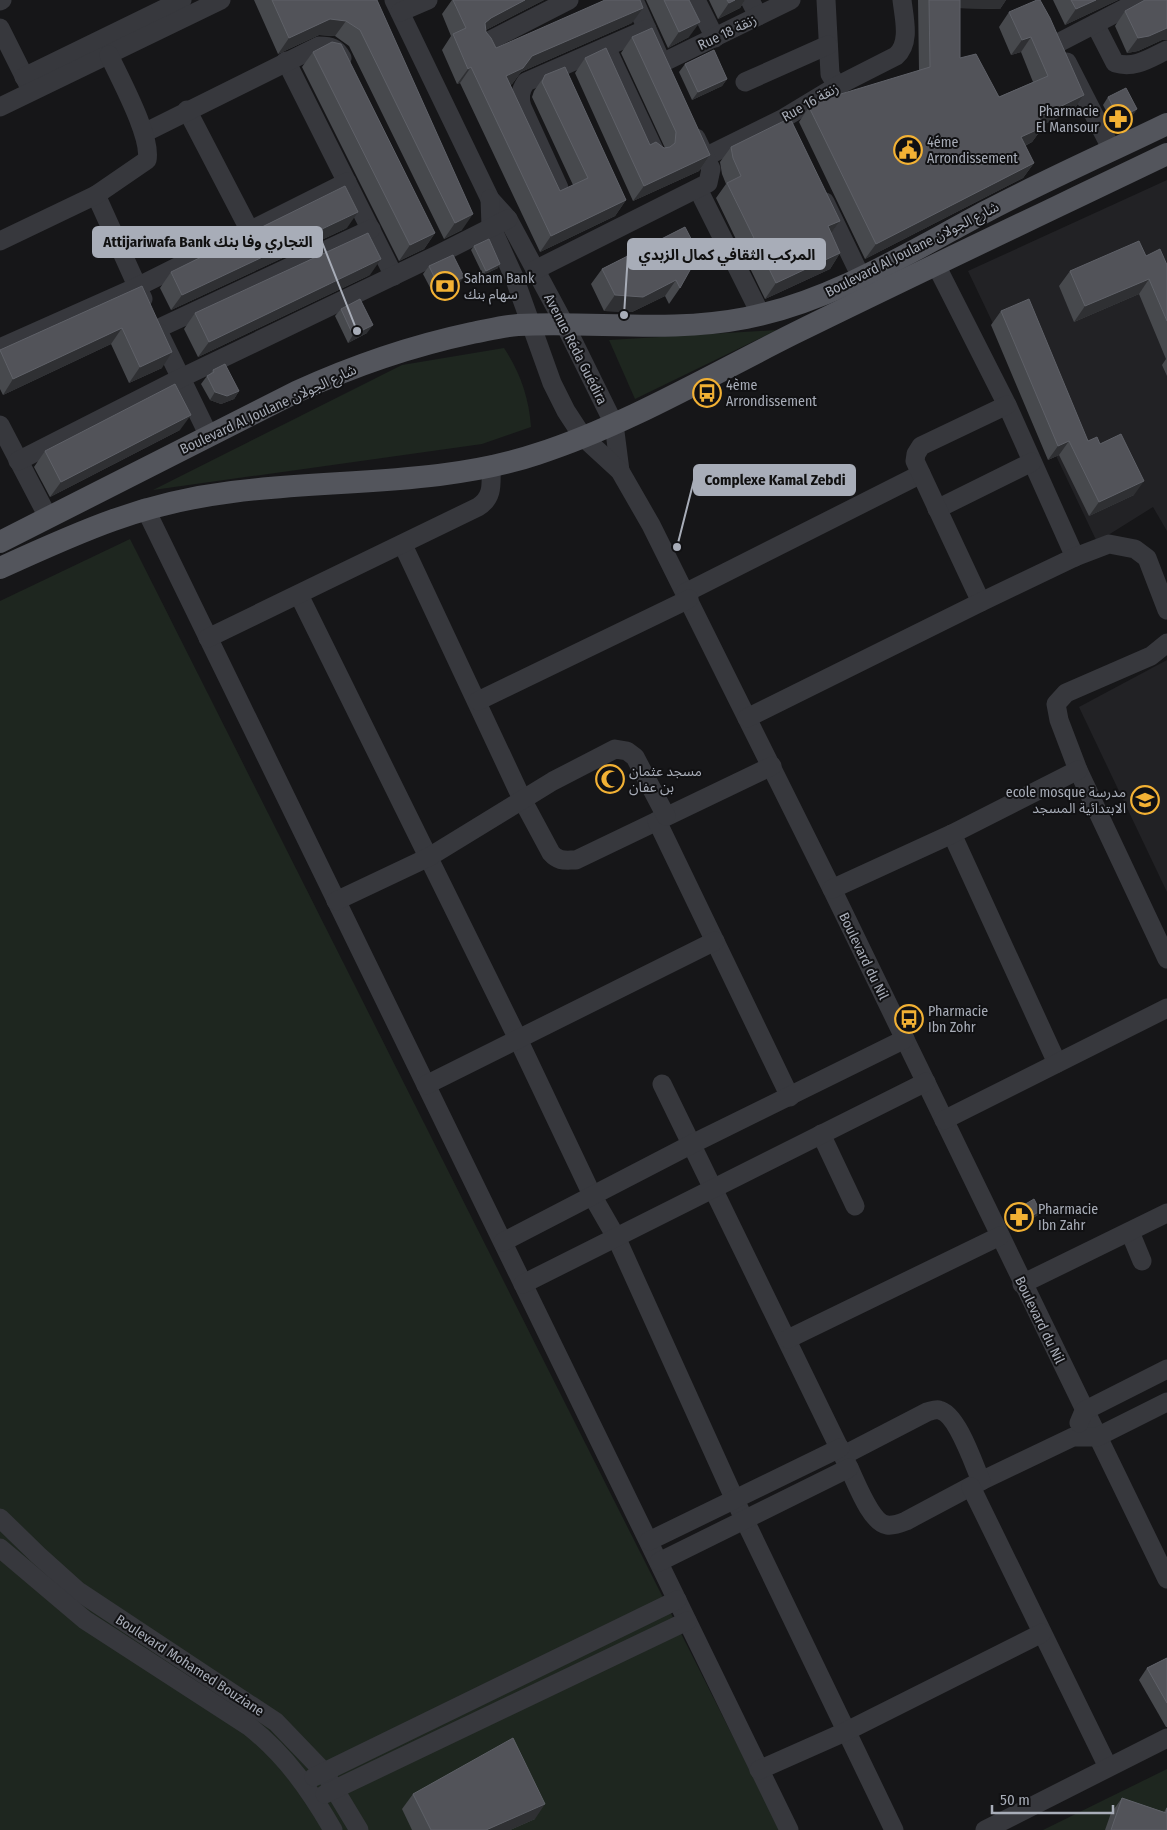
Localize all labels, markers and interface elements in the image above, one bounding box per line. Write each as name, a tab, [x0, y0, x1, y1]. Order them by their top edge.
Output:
street label: Rue 18 زنقة	[695, 11, 759, 54]
street label: Rue 16 زنقة	[779, 79, 842, 126]
place label: Pharmacie El Mansour	[1036, 103, 1099, 136]
pharmacy icon: Pharmacie El Mansour	[1103, 104, 1133, 134]
place label: 4éme Arrondissement	[927, 134, 1018, 167]
public building icon: 4éme Arrondissement	[893, 135, 923, 165]
street label: Boulevard Al Joulane شارع الجولان	[822, 198, 1003, 303]
callout: Attijariwafa Bank التجاري وفا بنك	[93, 227, 322, 257]
text: Attijariwafa Bank التجاري وفا بنك	[102, 233, 313, 253]
callout: المركب الثقافي كمال الزبدي	[628, 239, 825, 269]
text: المركب الثقافي كمال الزبدي	[639, 246, 815, 266]
place label: Saham Bank سهام بنك	[464, 270, 535, 305]
bank icon: Saham Bank سهام بنك	[430, 271, 460, 301]
street label: Avenue Réda Guédira	[540, 291, 611, 408]
street label: Boulevard Al Joulane شارع الجولان	[177, 361, 360, 460]
place label: 4ème Arrondissement	[726, 377, 817, 410]
bus stop icon: 4ème Arrondissement	[692, 378, 722, 408]
callout: Complexe Kamal Zebdi	[694, 465, 855, 495]
text: Complexe Kamal Zebdi	[704, 471, 846, 489]
place label: مسجد عثمان بن عفان	[629, 763, 702, 796]
mosque icon: مسجد عثمان بن عفان	[595, 764, 625, 794]
place label: ecole mosque مدرسة الابتدائية المسجد	[1006, 784, 1126, 817]
school or university icon: ecole mosque مدرسة الابتدائية المسجد	[1130, 785, 1160, 815]
street label: Boulevard du Nil	[835, 910, 892, 1003]
place label: Pharmacie Ibn Zohr	[928, 1003, 988, 1036]
bus stop icon: Pharmacie Ibn Zohr	[894, 1004, 924, 1034]
place label: Pharmacie Ibn Zahr	[1038, 1201, 1098, 1234]
pharmacy icon: Pharmacie Ibn Zahr	[1004, 1202, 1034, 1232]
street label: Boulevard du Nil	[1011, 1274, 1068, 1367]
street label: Boulevard Mohamed Bouziane	[112, 1611, 267, 1720]
scale bar	[992, 1782, 1113, 1814]
text: 50 m	[1000, 1791, 1030, 1809]

